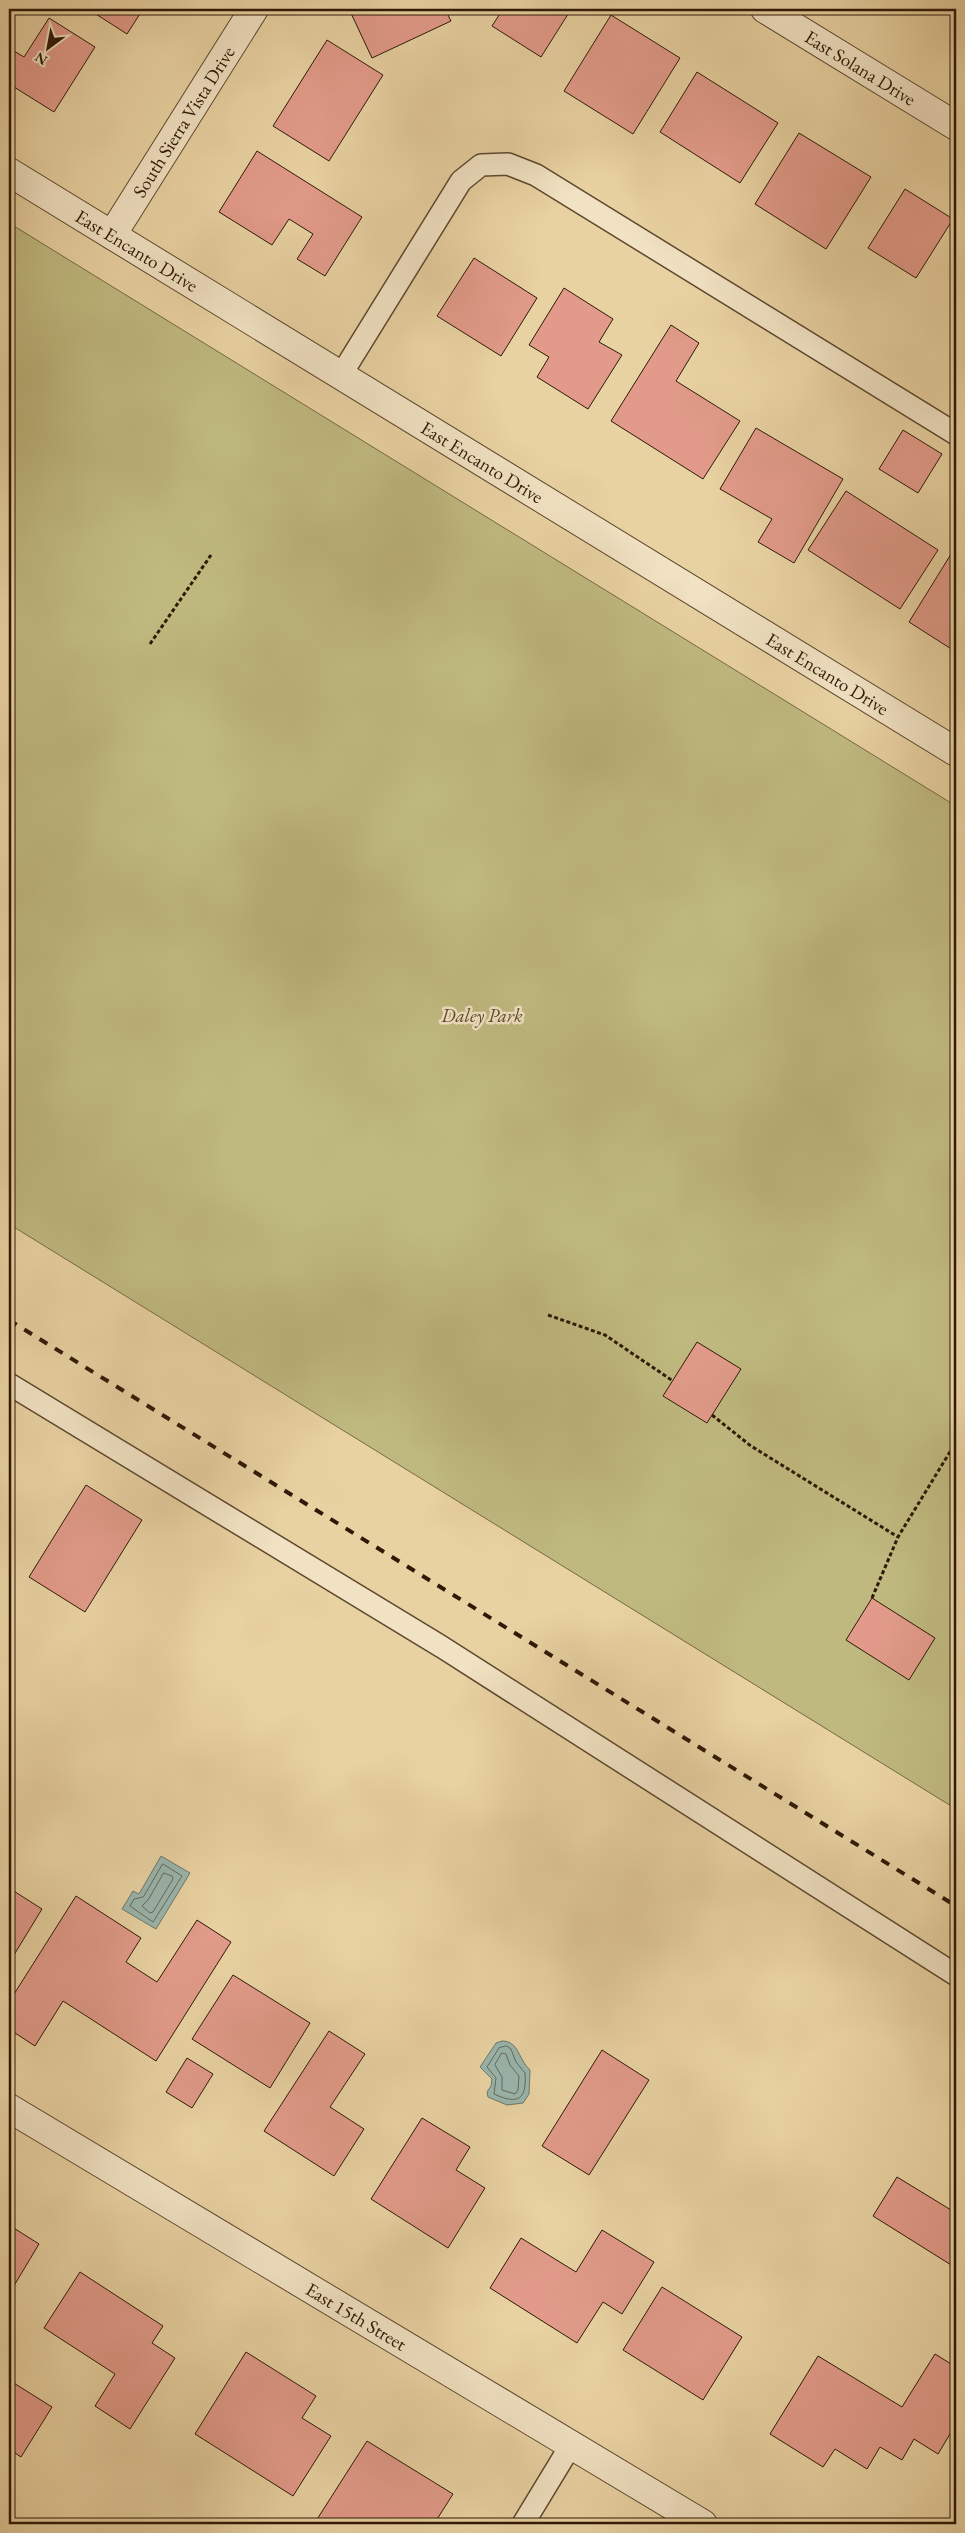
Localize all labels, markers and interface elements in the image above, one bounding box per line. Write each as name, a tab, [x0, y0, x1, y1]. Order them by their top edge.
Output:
north arrow	[22, 22, 72, 72]
street label: East Solana Drive	[800, 24, 920, 111]
street label: South Sierra Vista Drive	[127, 41, 241, 202]
text: N	[31, 48, 51, 70]
street label: East Encanto Drive	[71, 204, 203, 298]
street label: East Encanto Drive	[416, 415, 548, 509]
street label: East Encanto Drive	[761, 627, 893, 721]
park label: Daley Park	[440, 1003, 523, 1028]
street label: East 15th Street	[301, 2277, 411, 2357]

